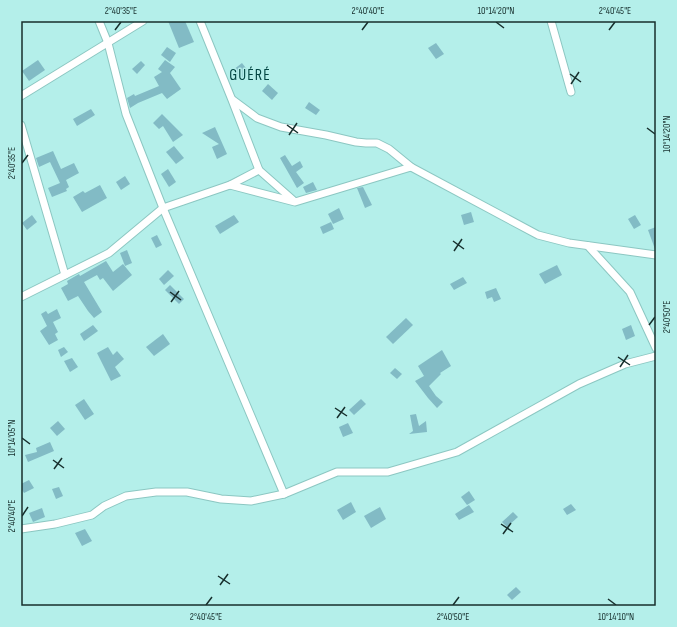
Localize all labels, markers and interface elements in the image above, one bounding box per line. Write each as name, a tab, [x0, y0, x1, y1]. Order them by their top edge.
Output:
text: 2°40'35"E	[105, 5, 137, 17]
text: 2°40'40"E	[352, 5, 384, 17]
text: 10°14'20"N	[478, 5, 514, 17]
text: 2°40'45"E	[599, 5, 631, 17]
district label: GUÉRÉ	[229, 66, 271, 85]
text: 10°14'20"N	[661, 116, 673, 152]
text: 2°40'35"E	[6, 147, 18, 179]
text: 2°40'50"E	[661, 301, 673, 333]
text: 10°14'05"N	[6, 420, 18, 456]
text: 2°40'40"E	[6, 500, 18, 532]
text: 2°40'45"E	[190, 611, 222, 623]
text: 2°40'50"E	[437, 611, 469, 623]
text: 10°14'10"N	[598, 611, 634, 623]

